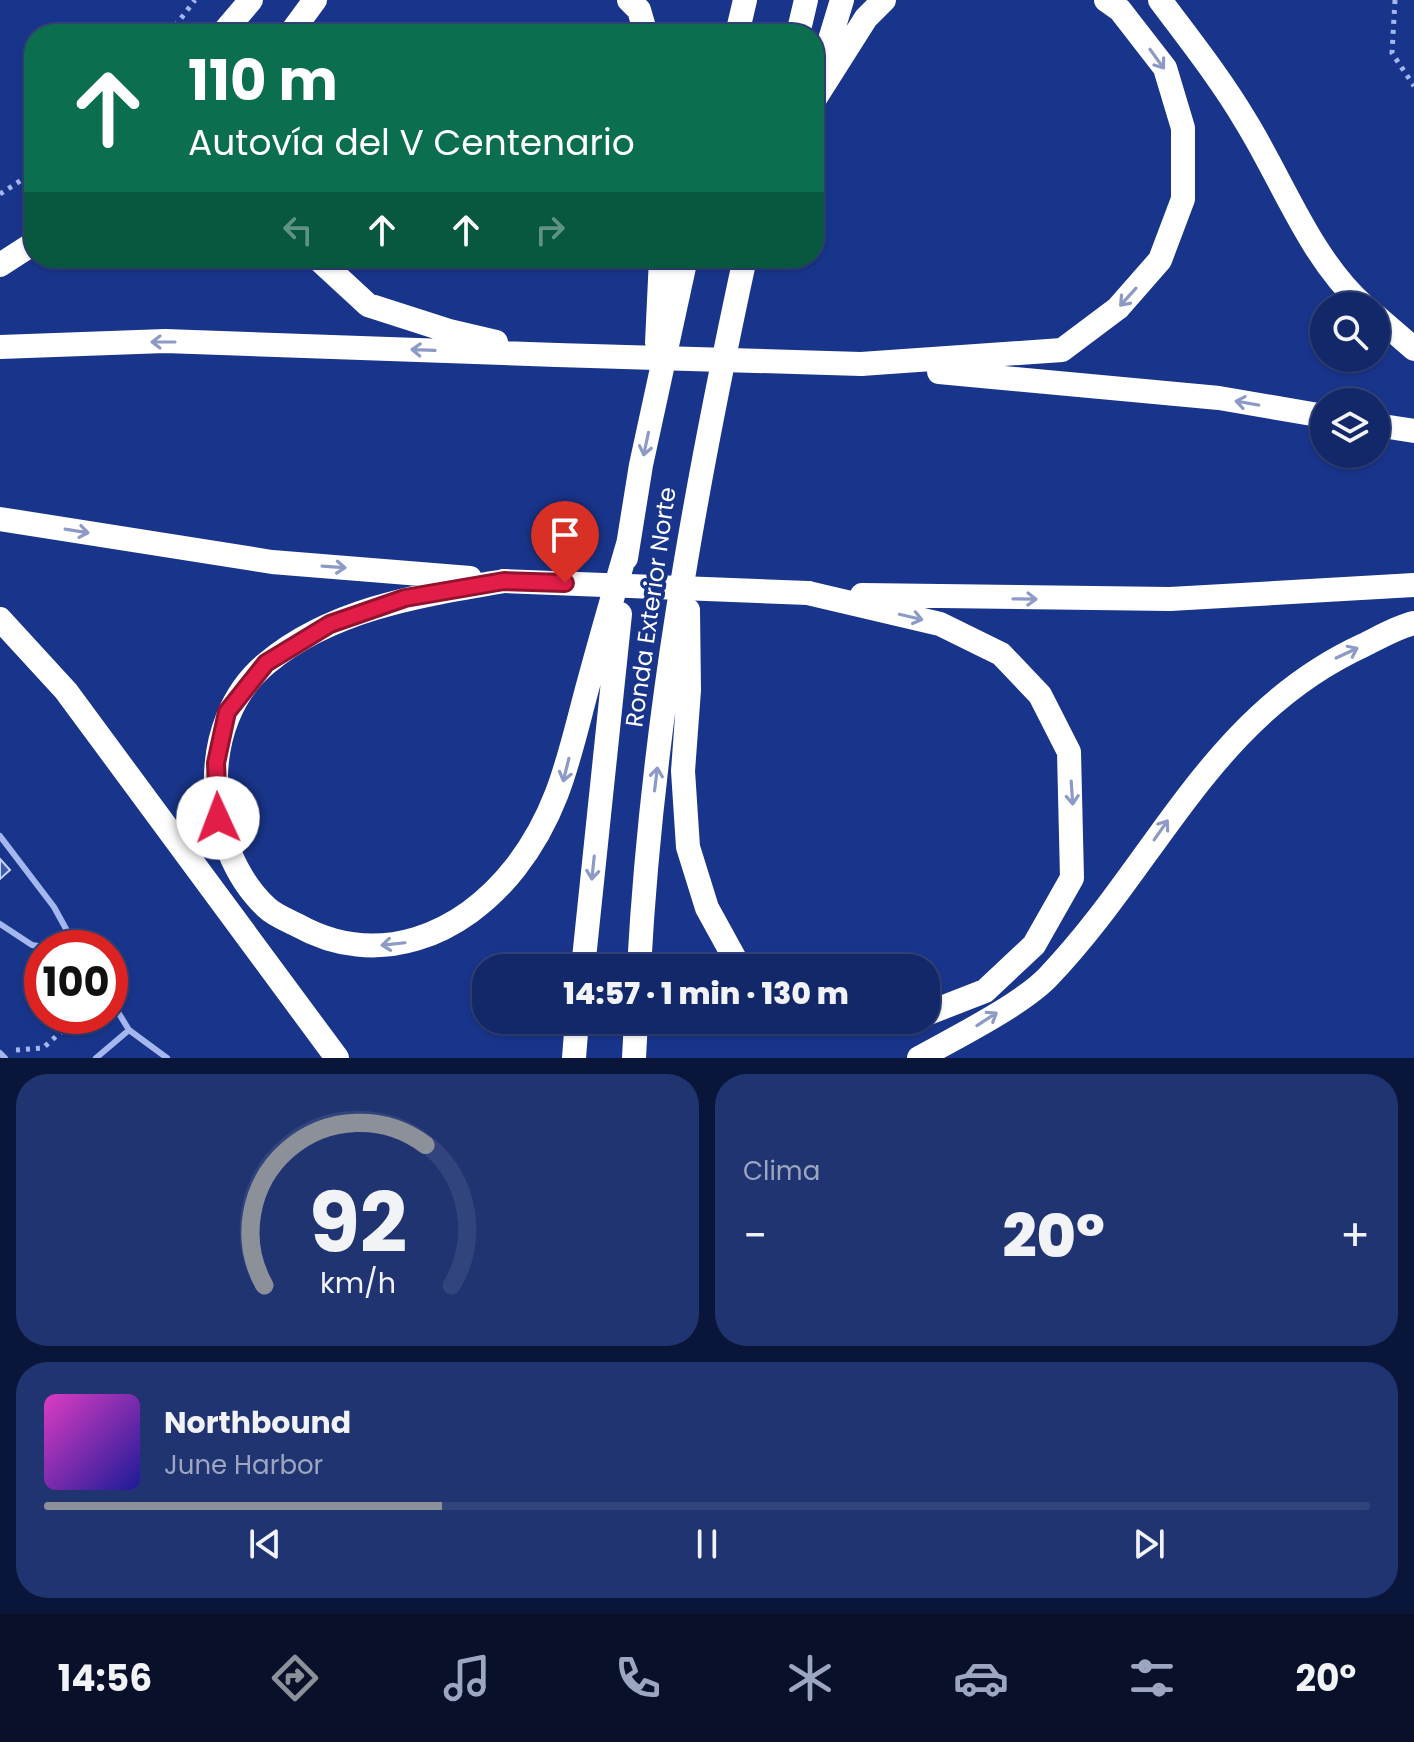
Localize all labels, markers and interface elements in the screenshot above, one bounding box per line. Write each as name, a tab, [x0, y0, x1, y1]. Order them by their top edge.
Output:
text: 110 m	[188, 41, 338, 120]
one-way arrow	[1149, 47, 1165, 69]
icon: ahead	[56, 56, 160, 160]
text: Autovía del V Centenario	[188, 117, 635, 168]
icon: left	[276, 208, 320, 252]
icon: ahead	[360, 208, 404, 252]
icon: ahead	[444, 208, 488, 252]
icon: right	[528, 208, 572, 252]
one-way arrow	[1119, 286, 1137, 306]
map controls	[1310, 292, 1390, 468]
button: search	[1310, 292, 1390, 372]
one-way arrow	[150, 334, 177, 350]
one-way arrow	[410, 343, 437, 358]
button: layers	[1310, 388, 1390, 468]
one-way arrow	[1235, 395, 1260, 410]
one-way arrow	[638, 430, 653, 456]
street label: Ronda Exterior Norte	[617, 485, 684, 729]
pin	[531, 501, 599, 583]
icon: arrive	[543, 513, 587, 557]
one-way arrow	[64, 524, 89, 539]
one-way arrow	[320, 560, 347, 575]
one-way arrow	[1011, 591, 1038, 607]
one-way arrow	[897, 610, 923, 625]
one-way arrow	[1334, 644, 1359, 659]
one-way arrow	[558, 756, 573, 782]
one-way arrow	[648, 766, 663, 793]
position arrow	[176, 776, 260, 860]
one-way arrow	[1065, 779, 1080, 806]
one-way arrow	[1153, 820, 1169, 842]
one-way arrow	[585, 854, 600, 881]
speed limit sign: 100	[24, 930, 128, 1034]
one-way arrow	[380, 936, 406, 951]
text: 14:57 · 1 min · 130 m	[563, 972, 849, 1015]
one-way arrow	[975, 1011, 998, 1027]
text: Clima	[743, 1153, 820, 1189]
text: 92	[308, 1165, 407, 1281]
text: 20°	[1002, 1194, 1105, 1278]
text: −	[743, 1205, 767, 1266]
text: +	[1340, 1205, 1370, 1266]
text: km/h	[319, 1263, 396, 1303]
text: Northbound	[164, 1401, 351, 1444]
text: June Harbor	[164, 1447, 323, 1483]
icon: previous	[243, 1522, 287, 1566]
icon: pause	[685, 1522, 729, 1566]
icon: next	[1127, 1522, 1171, 1566]
icon: directions	[267, 1650, 323, 1706]
icon: music	[439, 1650, 495, 1706]
icon: phone	[610, 1650, 666, 1706]
icon: climate	[782, 1650, 838, 1706]
icon: car	[953, 1650, 1009, 1706]
icon: filters	[1124, 1650, 1180, 1706]
text: 14:56	[58, 1653, 152, 1704]
text: 20°	[1296, 1653, 1356, 1704]

